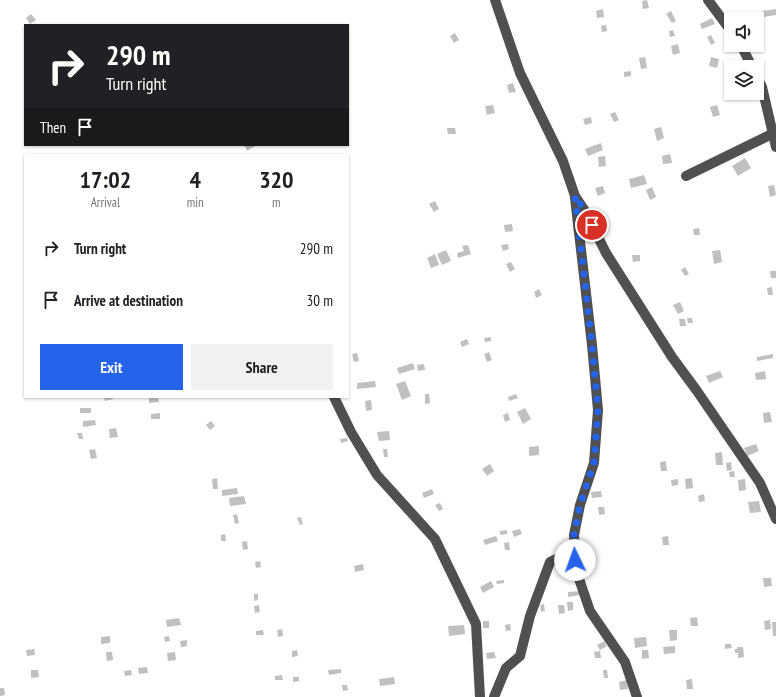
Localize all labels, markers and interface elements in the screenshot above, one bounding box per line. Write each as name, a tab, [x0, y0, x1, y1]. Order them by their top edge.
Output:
map controls	[724, 12, 764, 100]
button: sound	[724, 12, 764, 52]
text: 290 m	[106, 36, 170, 73]
icon: right	[40, 40, 92, 92]
button: layers	[724, 60, 764, 100]
text: Turn right	[106, 72, 166, 95]
icon: arrive	[74, 116, 96, 138]
text: Then	[40, 118, 66, 137]
text: 17:02	[79, 164, 131, 195]
text: 4	[189, 164, 201, 195]
text: 320	[259, 164, 294, 195]
text: Arrival	[91, 194, 120, 211]
text: min	[187, 194, 204, 211]
text: m	[272, 194, 281, 211]
pin	[575, 208, 609, 242]
icon: arrive	[581, 214, 603, 236]
icon: right	[40, 237, 62, 259]
text: Turn right	[74, 239, 126, 258]
text: 290 m	[300, 239, 333, 258]
icon: arrive	[40, 289, 62, 311]
text: Arrive at destination	[74, 291, 183, 310]
text: 30 m	[307, 291, 333, 310]
button: Exit	[40, 344, 183, 390]
button: Share	[191, 344, 333, 390]
position arrow	[554, 539, 596, 581]

